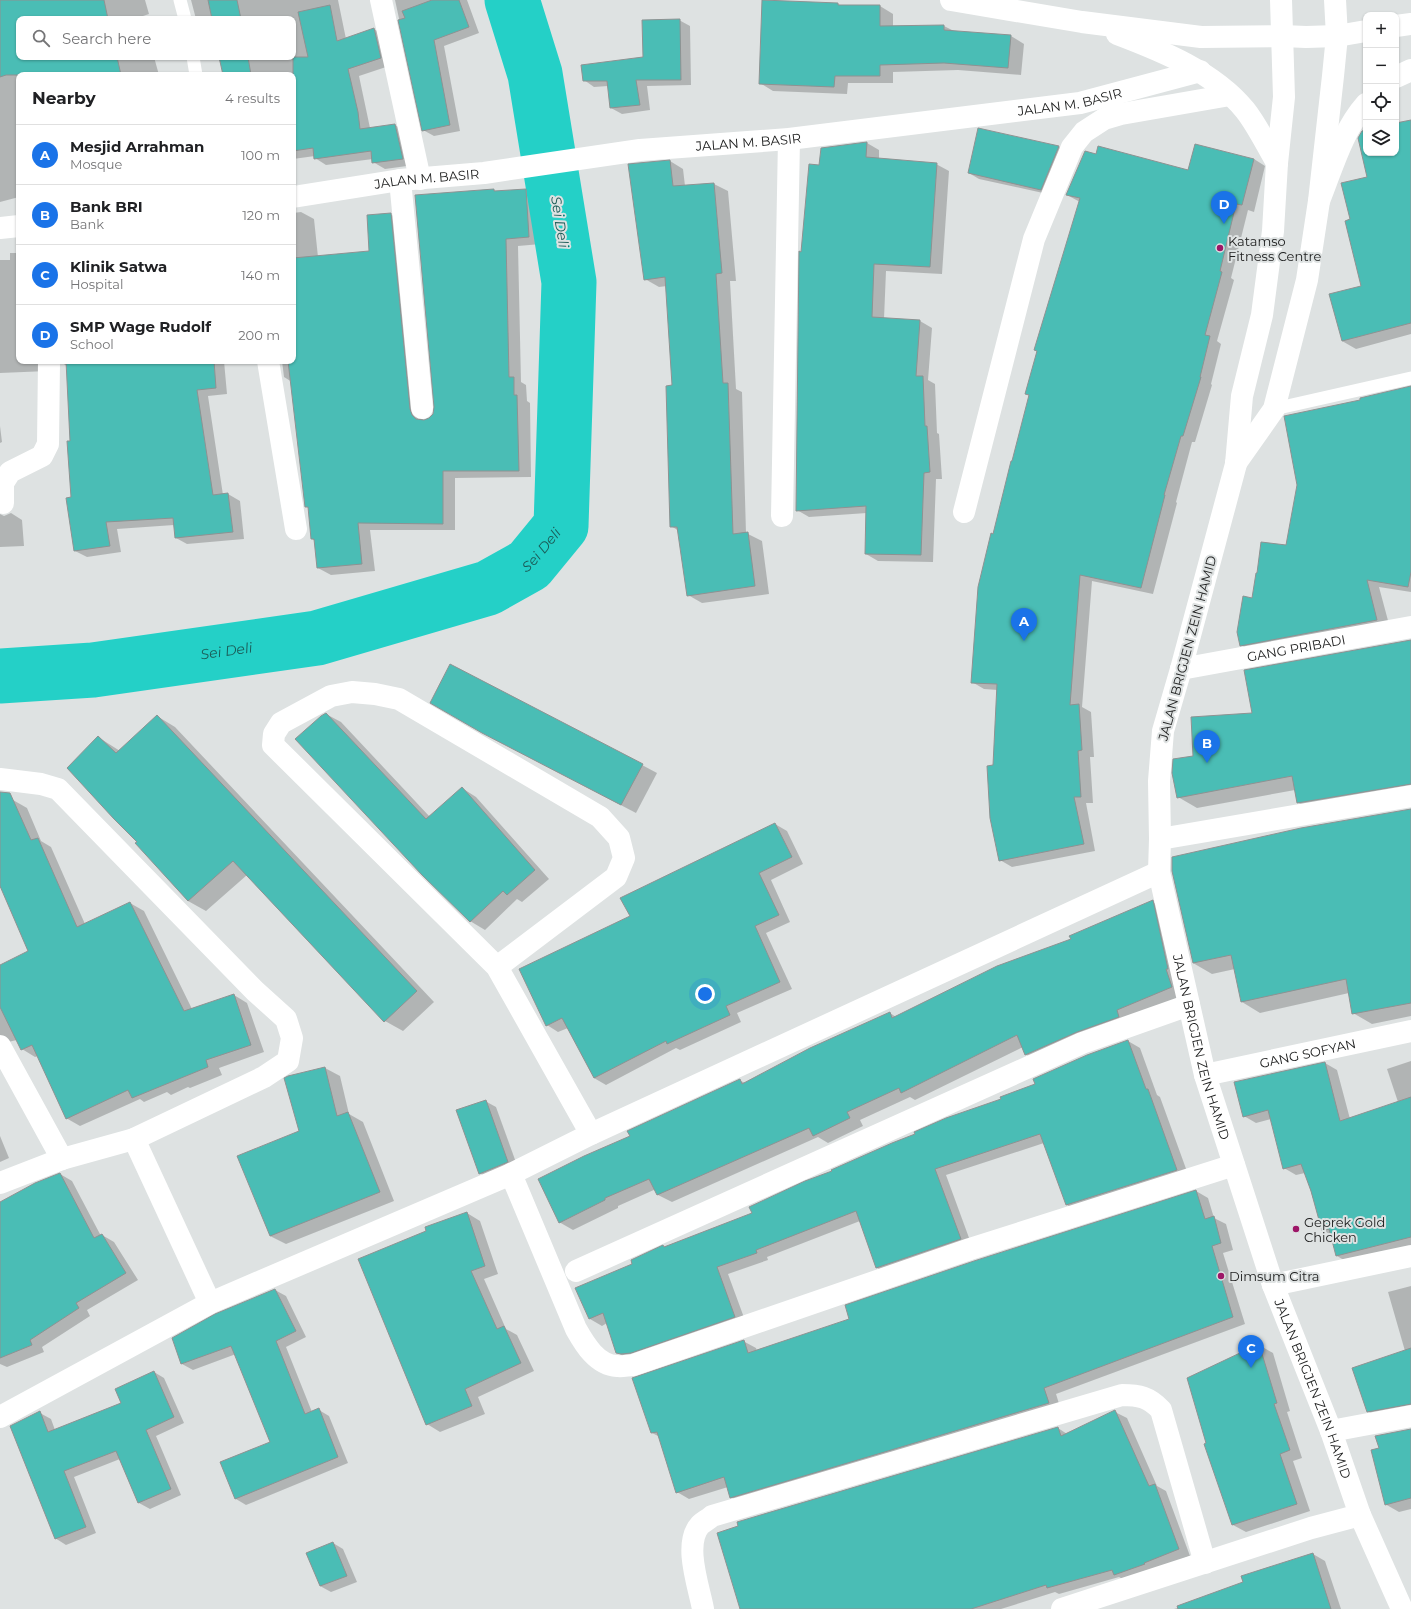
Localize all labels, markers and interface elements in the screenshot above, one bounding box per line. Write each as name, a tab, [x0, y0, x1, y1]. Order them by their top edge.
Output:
map controls	[1363, 12, 1399, 156]
button: +	[1363, 12, 1399, 48]
search box	[16, 16, 296, 60]
icon: search	[30, 27, 52, 49]
text: Search here	[62, 29, 151, 48]
button: −	[1363, 48, 1399, 84]
street label: JALAN M. BASIR	[1016, 84, 1123, 119]
button: locate	[1363, 84, 1399, 120]
text: Nearby	[32, 88, 96, 108]
text: 4 results	[225, 90, 280, 106]
button: layers	[1363, 120, 1399, 156]
street label: JALAN M. BASIR	[694, 130, 802, 154]
text: Mesjid Arrahman	[70, 137, 204, 156]
text: A	[40, 147, 50, 163]
text: 100 m	[241, 147, 280, 163]
text: Mosque	[70, 156, 122, 172]
street label: JALAN M. BASIR	[372, 165, 480, 192]
pin: D	[1211, 191, 1237, 224]
water label: Sei Deli	[547, 195, 573, 249]
text: Bank BRI	[70, 197, 143, 216]
text: B	[40, 207, 50, 223]
text: 120 m	[242, 207, 280, 223]
text: Bank	[70, 216, 104, 232]
place label: Katamso Fitness Centre	[1228, 233, 1322, 264]
marker: Katamso Fitness Centre	[1215, 243, 1225, 253]
text: Klinik Satwa	[70, 257, 167, 276]
text: C	[40, 267, 50, 283]
text: 140 m	[241, 267, 280, 283]
text: Hospital	[70, 276, 123, 292]
text: SMP Wage Rudolf	[70, 317, 211, 336]
text: D	[40, 327, 50, 343]
text: 200 m	[238, 327, 280, 343]
text: School	[70, 336, 114, 352]
water label: Sei Deli	[519, 524, 565, 576]
street label: JALAN BRIGJEN ZEIN HAMID	[1155, 554, 1219, 742]
pin: A	[1011, 608, 1037, 641]
street label: GANG PRIBADI	[1246, 631, 1347, 665]
water label: Sei Deli	[199, 638, 254, 664]
pin: B	[1194, 730, 1220, 763]
street label: JALAN BRIGJEN ZEIN HAMID	[1170, 952, 1233, 1142]
your location	[695, 984, 715, 1004]
street label: GANG SOFYAN	[1258, 1035, 1357, 1071]
place label: Geprek Gold Chicken	[1304, 1214, 1385, 1245]
marker: Geprek Gold Chicken	[1291, 1224, 1301, 1234]
place label: Dimsum Citra	[1229, 1268, 1320, 1284]
marker: Dimsum Citra	[1216, 1271, 1226, 1281]
street label: JALAN BRIGJEN ZEIN HAMID	[1271, 1296, 1355, 1481]
pin: C	[1238, 1335, 1264, 1368]

